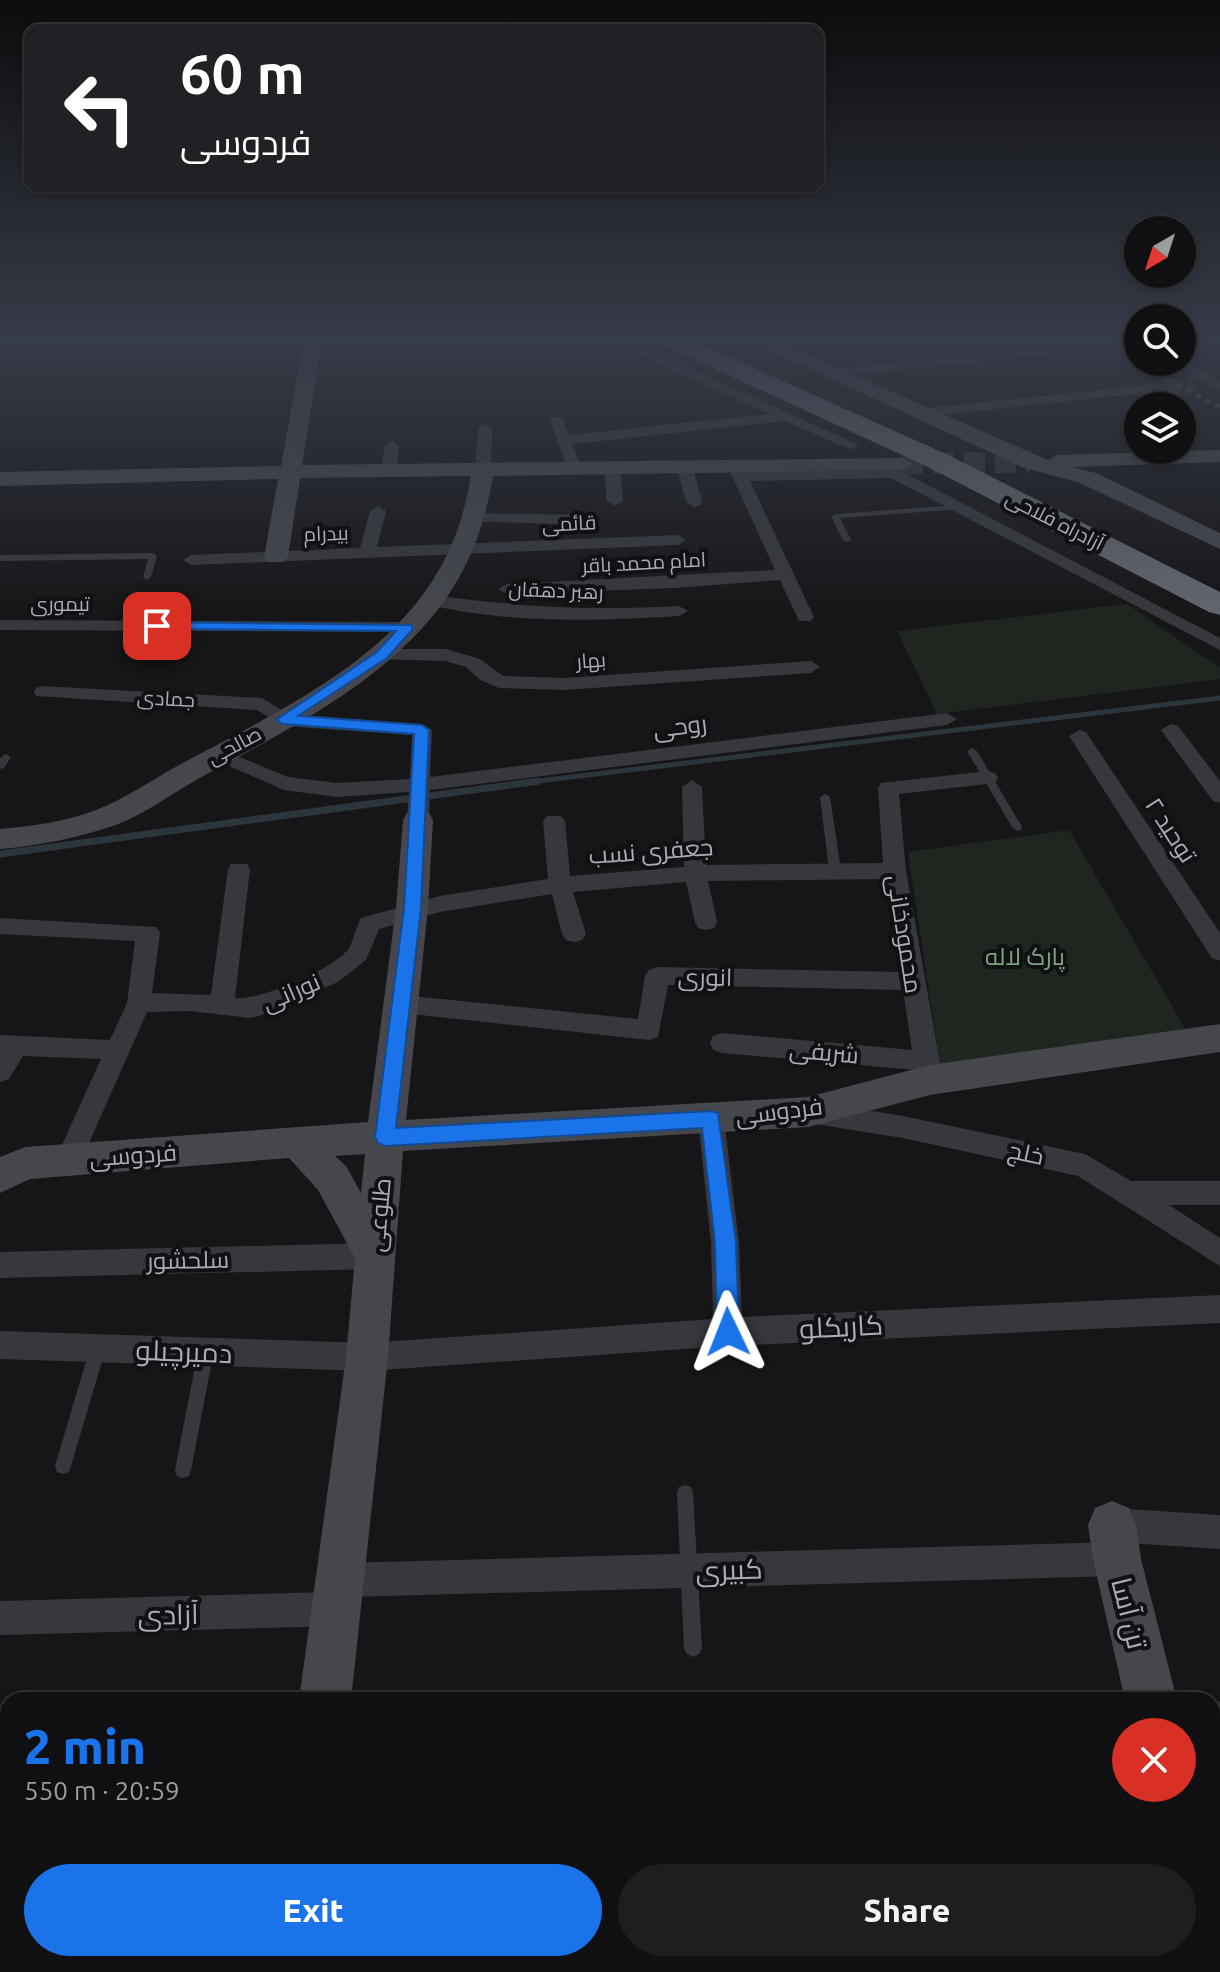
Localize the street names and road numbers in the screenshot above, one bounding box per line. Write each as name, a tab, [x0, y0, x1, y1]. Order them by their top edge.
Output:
street label: آزادراه فلاحی	[1001, 485, 1108, 557]
street label: قائمی	[541, 510, 597, 538]
street label: بیدرام	[303, 521, 349, 548]
street label: امام محمد باقر	[580, 547, 707, 580]
street label: رهبر دهقان	[508, 577, 604, 605]
street label: تیموری	[30, 592, 90, 617]
street label: بهار	[574, 647, 607, 675]
street label: جمادی	[136, 685, 196, 713]
street label: روحی	[652, 709, 709, 744]
street label: صالحی	[203, 721, 266, 770]
street label: توحید ۲	[1140, 793, 1202, 868]
street label: جعفری نسب	[588, 833, 714, 870]
street label: محمودخانی	[881, 873, 928, 995]
street label: انوری	[677, 963, 733, 992]
street label: نورانی	[258, 968, 325, 1017]
street label: شریفی	[788, 1036, 860, 1069]
street label: فردوسی	[734, 1092, 824, 1131]
street label: خلج	[1005, 1136, 1046, 1173]
street label: فردوسی	[88, 1138, 178, 1173]
street label: طلوعی	[362, 1177, 397, 1253]
street label: سلحشور	[145, 1246, 229, 1274]
street label: کاریکلو	[798, 1308, 884, 1345]
street label: دمیرچیلو	[135, 1334, 233, 1372]
street label: کبیری	[695, 1552, 763, 1588]
street label: تن آسا	[1104, 1574, 1154, 1653]
street label: آزادی	[137, 1598, 199, 1632]

